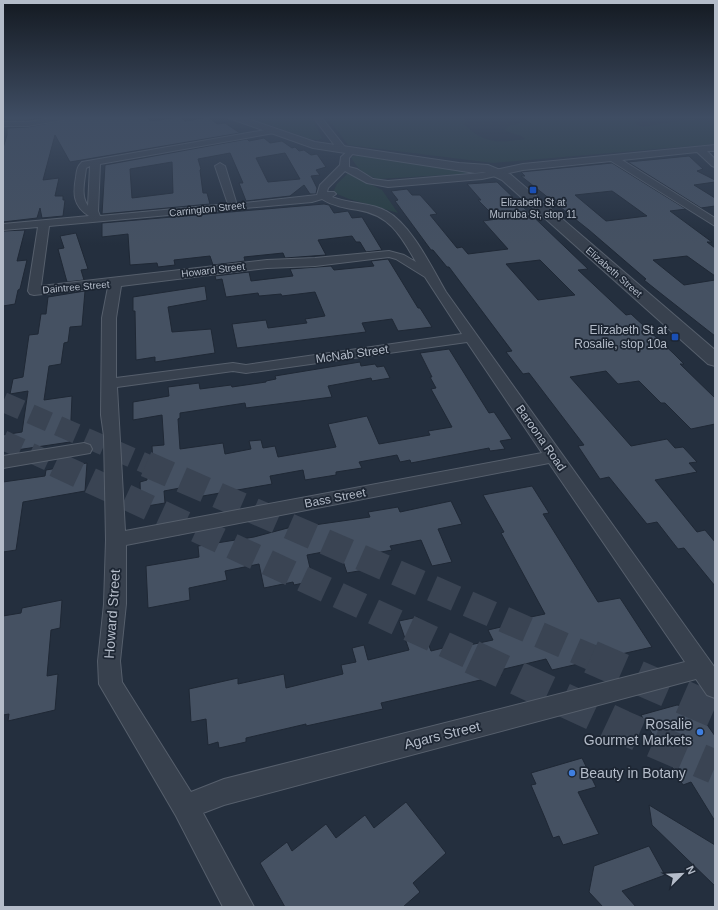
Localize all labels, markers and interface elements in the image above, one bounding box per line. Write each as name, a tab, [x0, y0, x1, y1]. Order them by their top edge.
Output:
marker: Elizabeth St at Murruba St, stop 11	[528, 185, 538, 195]
place label: Elizabeth St at Murruba St, stop 11	[489, 197, 577, 220]
street label: Carrington Street	[169, 200, 246, 218]
street label: Elizabeth Street	[584, 245, 644, 299]
street label: Howard Street	[181, 261, 246, 279]
street label: Daintree Street	[42, 279, 110, 295]
place label: Elizabeth St at Rosalie, stop 10a	[574, 323, 668, 351]
marker: Elizabeth St at Rosalie, stop 10a	[670, 332, 680, 342]
street label: McNab Street	[315, 342, 390, 366]
street label: Baroona Road	[513, 402, 569, 474]
street label: Bass Street	[303, 485, 367, 511]
street label: Howard Street	[101, 569, 123, 659]
place label: Rosalie Gourmet Markets	[584, 716, 692, 748]
street label: Agars Street	[402, 718, 482, 752]
marker: Rosalie Gourmet Markets	[695, 727, 705, 737]
place label: Beauty in Botany	[580, 765, 686, 781]
marker: Beauty in Botany	[567, 768, 577, 778]
north arrow	[662, 854, 702, 894]
text: N	[684, 864, 698, 876]

